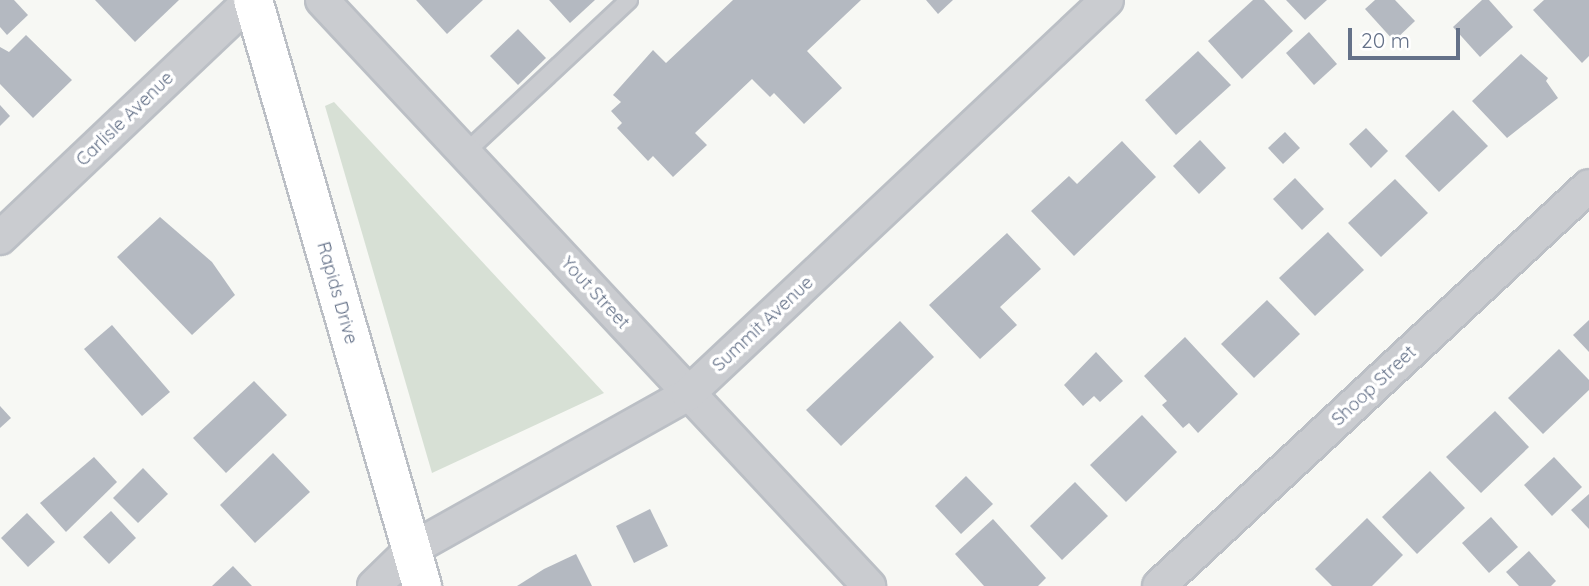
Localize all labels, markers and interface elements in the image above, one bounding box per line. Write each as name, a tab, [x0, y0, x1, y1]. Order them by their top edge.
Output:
scale bar	[1351, 14, 1463, 58]
text: 20 m	[1361, 27, 1410, 53]
street label: Carlisle Avenue	[72, 67, 178, 171]
street label: Rapids Drive	[312, 239, 362, 347]
street label: Yout Street	[556, 252, 634, 334]
street label: Summit Avenue	[708, 272, 818, 376]
street label: Shoop Street	[1327, 342, 1421, 430]

